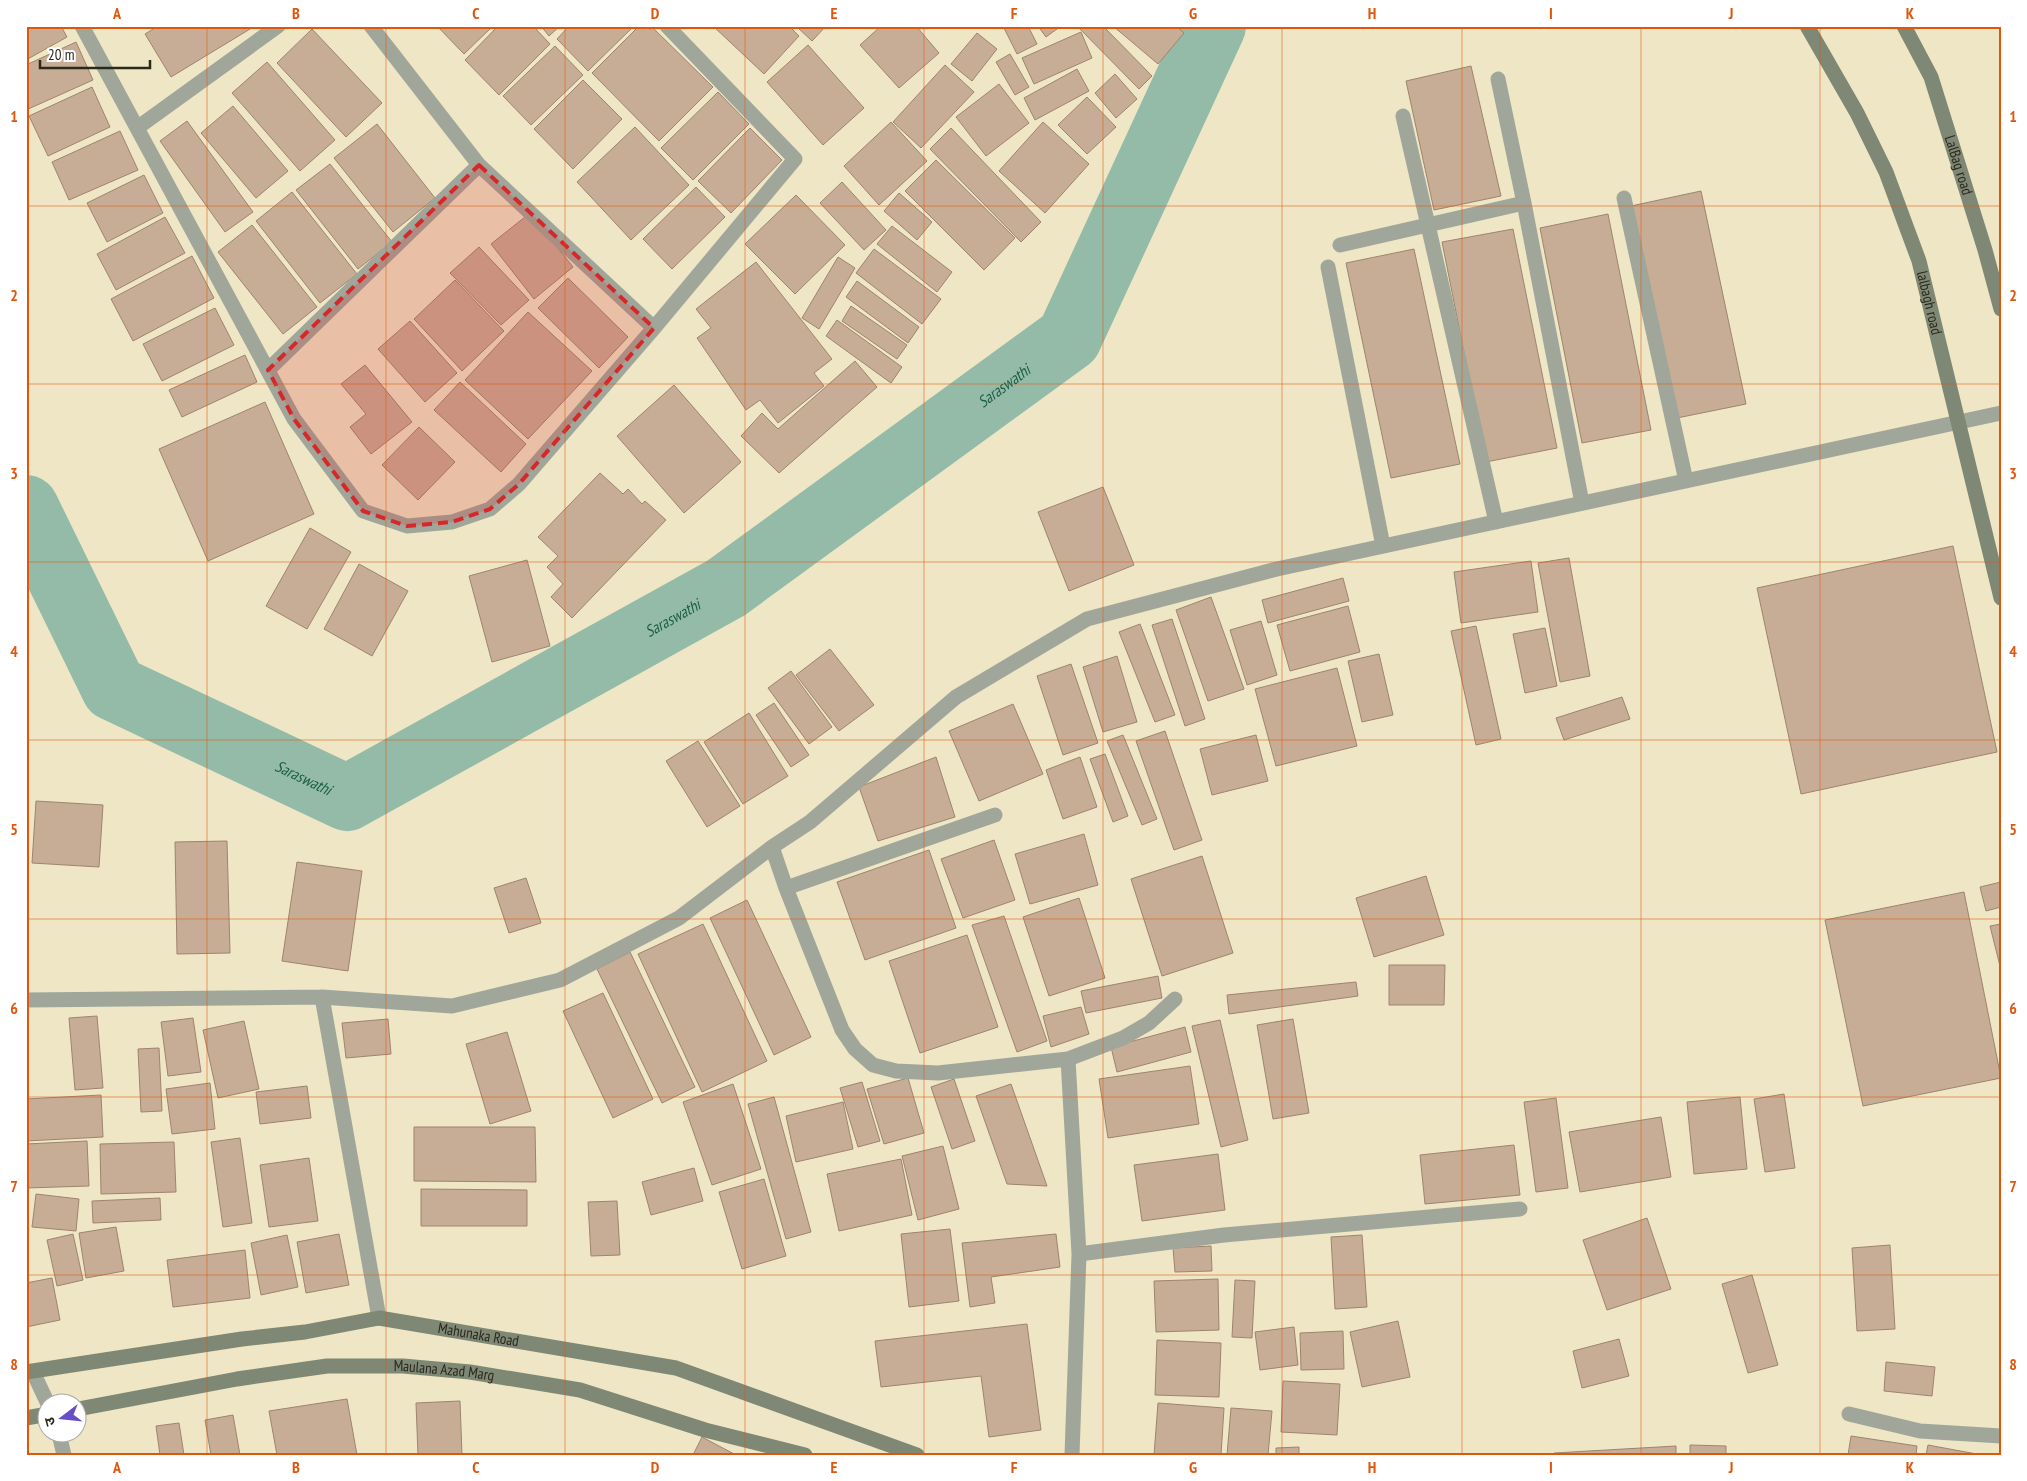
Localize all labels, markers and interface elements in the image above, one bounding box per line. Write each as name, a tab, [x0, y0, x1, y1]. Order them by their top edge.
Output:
text: A	[112, 3, 122, 23]
text: B	[292, 3, 300, 23]
text: C	[472, 3, 480, 23]
text: D	[651, 3, 660, 23]
text: E	[831, 3, 838, 23]
text: F	[1011, 3, 1018, 23]
text: G	[1189, 3, 1197, 23]
text: H	[1368, 3, 1376, 23]
text: I	[1549, 3, 1553, 23]
text: J	[1728, 3, 1733, 23]
text: K	[1906, 3, 1915, 23]
scale bar	[40, 38, 150, 70]
text: 20 m	[48, 45, 74, 64]
text: 1	[10, 106, 18, 126]
text: 1	[2009, 106, 2017, 126]
street label: LalBag road	[1941, 133, 1977, 197]
street label: lalbagh road	[1913, 269, 1947, 336]
text: 2	[10, 285, 18, 305]
text: 2	[2009, 285, 2017, 305]
water label: Saraswathi	[973, 358, 1036, 411]
text: 3	[10, 463, 18, 483]
text: 3	[2009, 463, 2017, 483]
water label: Saraswathi	[641, 593, 706, 641]
text: 4	[10, 641, 18, 661]
text: 4	[2009, 641, 2017, 661]
water label: Saraswathi	[272, 756, 337, 800]
text: 5	[10, 819, 18, 839]
text: 5	[2009, 819, 2017, 839]
text: 6	[10, 998, 18, 1018]
text: 6	[2009, 998, 2017, 1018]
text: 7	[10, 1176, 18, 1196]
text: 7	[2009, 1176, 2017, 1196]
street label: Mahunaka Road	[436, 1318, 520, 1350]
text: 8	[10, 1354, 18, 1374]
text: 8	[2009, 1354, 2017, 1374]
street label: Maulana Azad Marg	[394, 1356, 496, 1385]
north arrow	[38, 1394, 88, 1444]
text: उ	[40, 1414, 59, 1428]
text: A	[112, 1457, 122, 1477]
text: B	[292, 1457, 300, 1477]
text: C	[472, 1457, 480, 1477]
text: D	[651, 1457, 660, 1477]
text: E	[831, 1457, 838, 1477]
text: F	[1011, 1457, 1018, 1477]
text: G	[1189, 1457, 1197, 1477]
text: H	[1368, 1457, 1376, 1477]
text: I	[1549, 1457, 1553, 1477]
text: J	[1728, 1457, 1733, 1477]
text: K	[1906, 1457, 1915, 1477]

